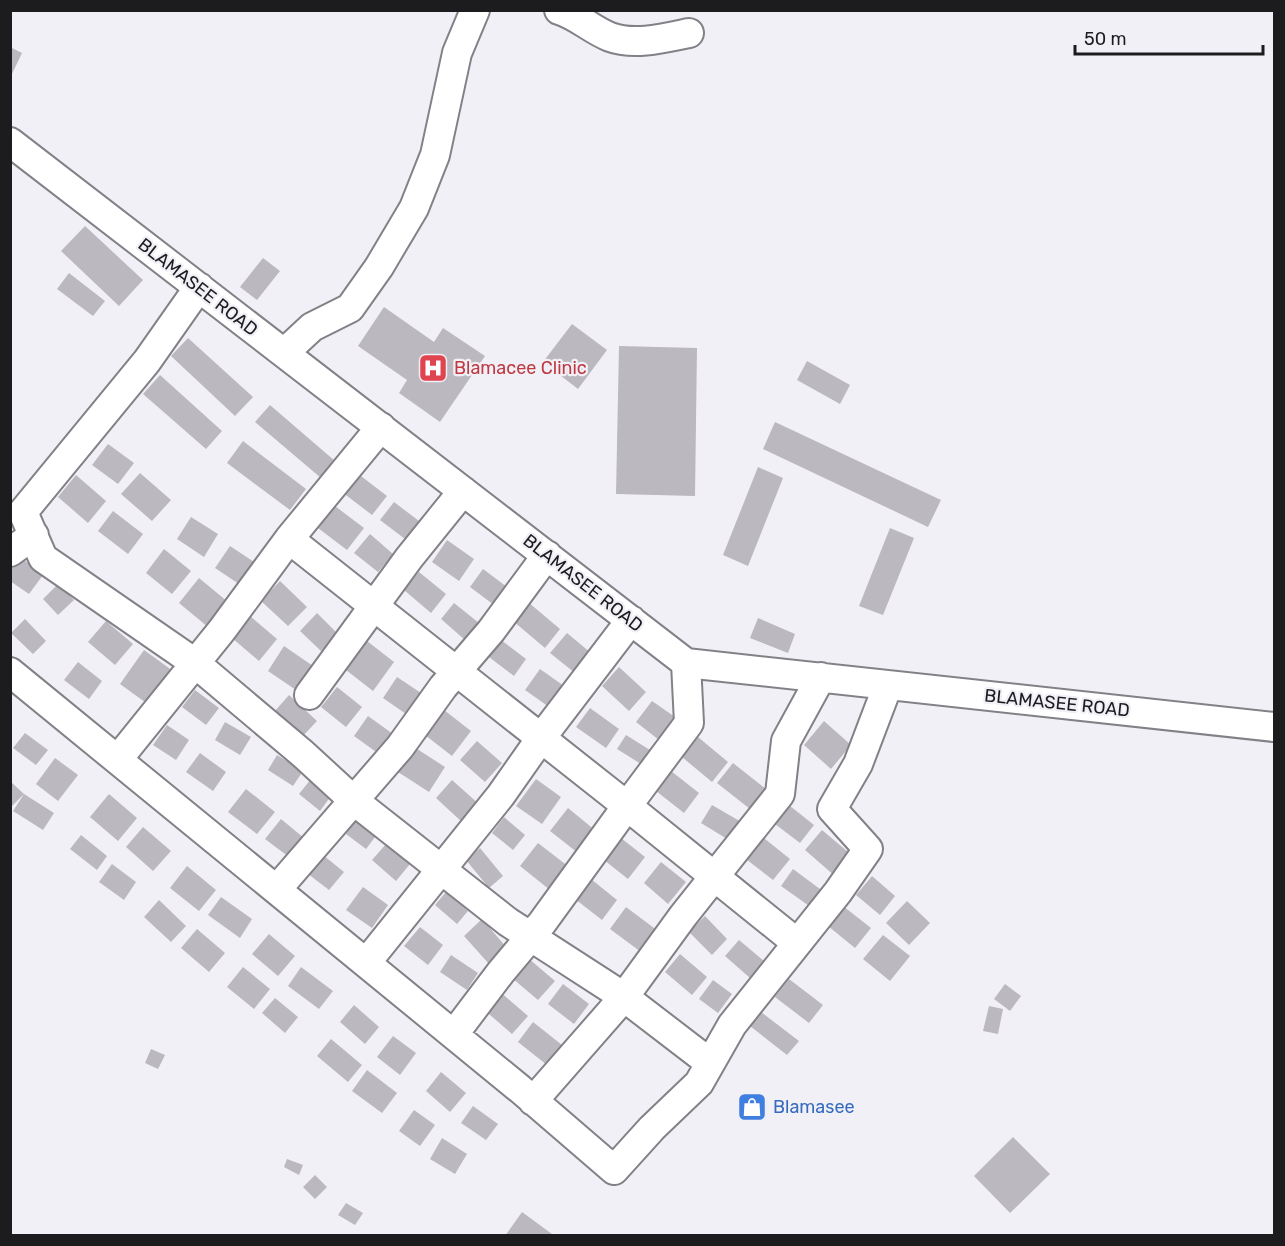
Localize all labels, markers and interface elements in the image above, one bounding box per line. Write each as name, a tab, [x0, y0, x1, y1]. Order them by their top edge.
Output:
scale bar	[1075, 18, 1262, 56]
text: 50 m	[1084, 28, 1127, 50]
street label: BLAMASEE ROAD	[134, 233, 262, 341]
hospital icon: Blamacee Clinic	[417, 352, 449, 384]
place label: Blamacee Clinic	[454, 357, 587, 379]
street label: BLAMASEE ROAD	[519, 529, 647, 637]
street label: BLAMASEE ROAD	[983, 684, 1131, 722]
shop icon: Blamasee	[736, 1091, 768, 1123]
place label: Blamasee	[773, 1096, 855, 1118]

